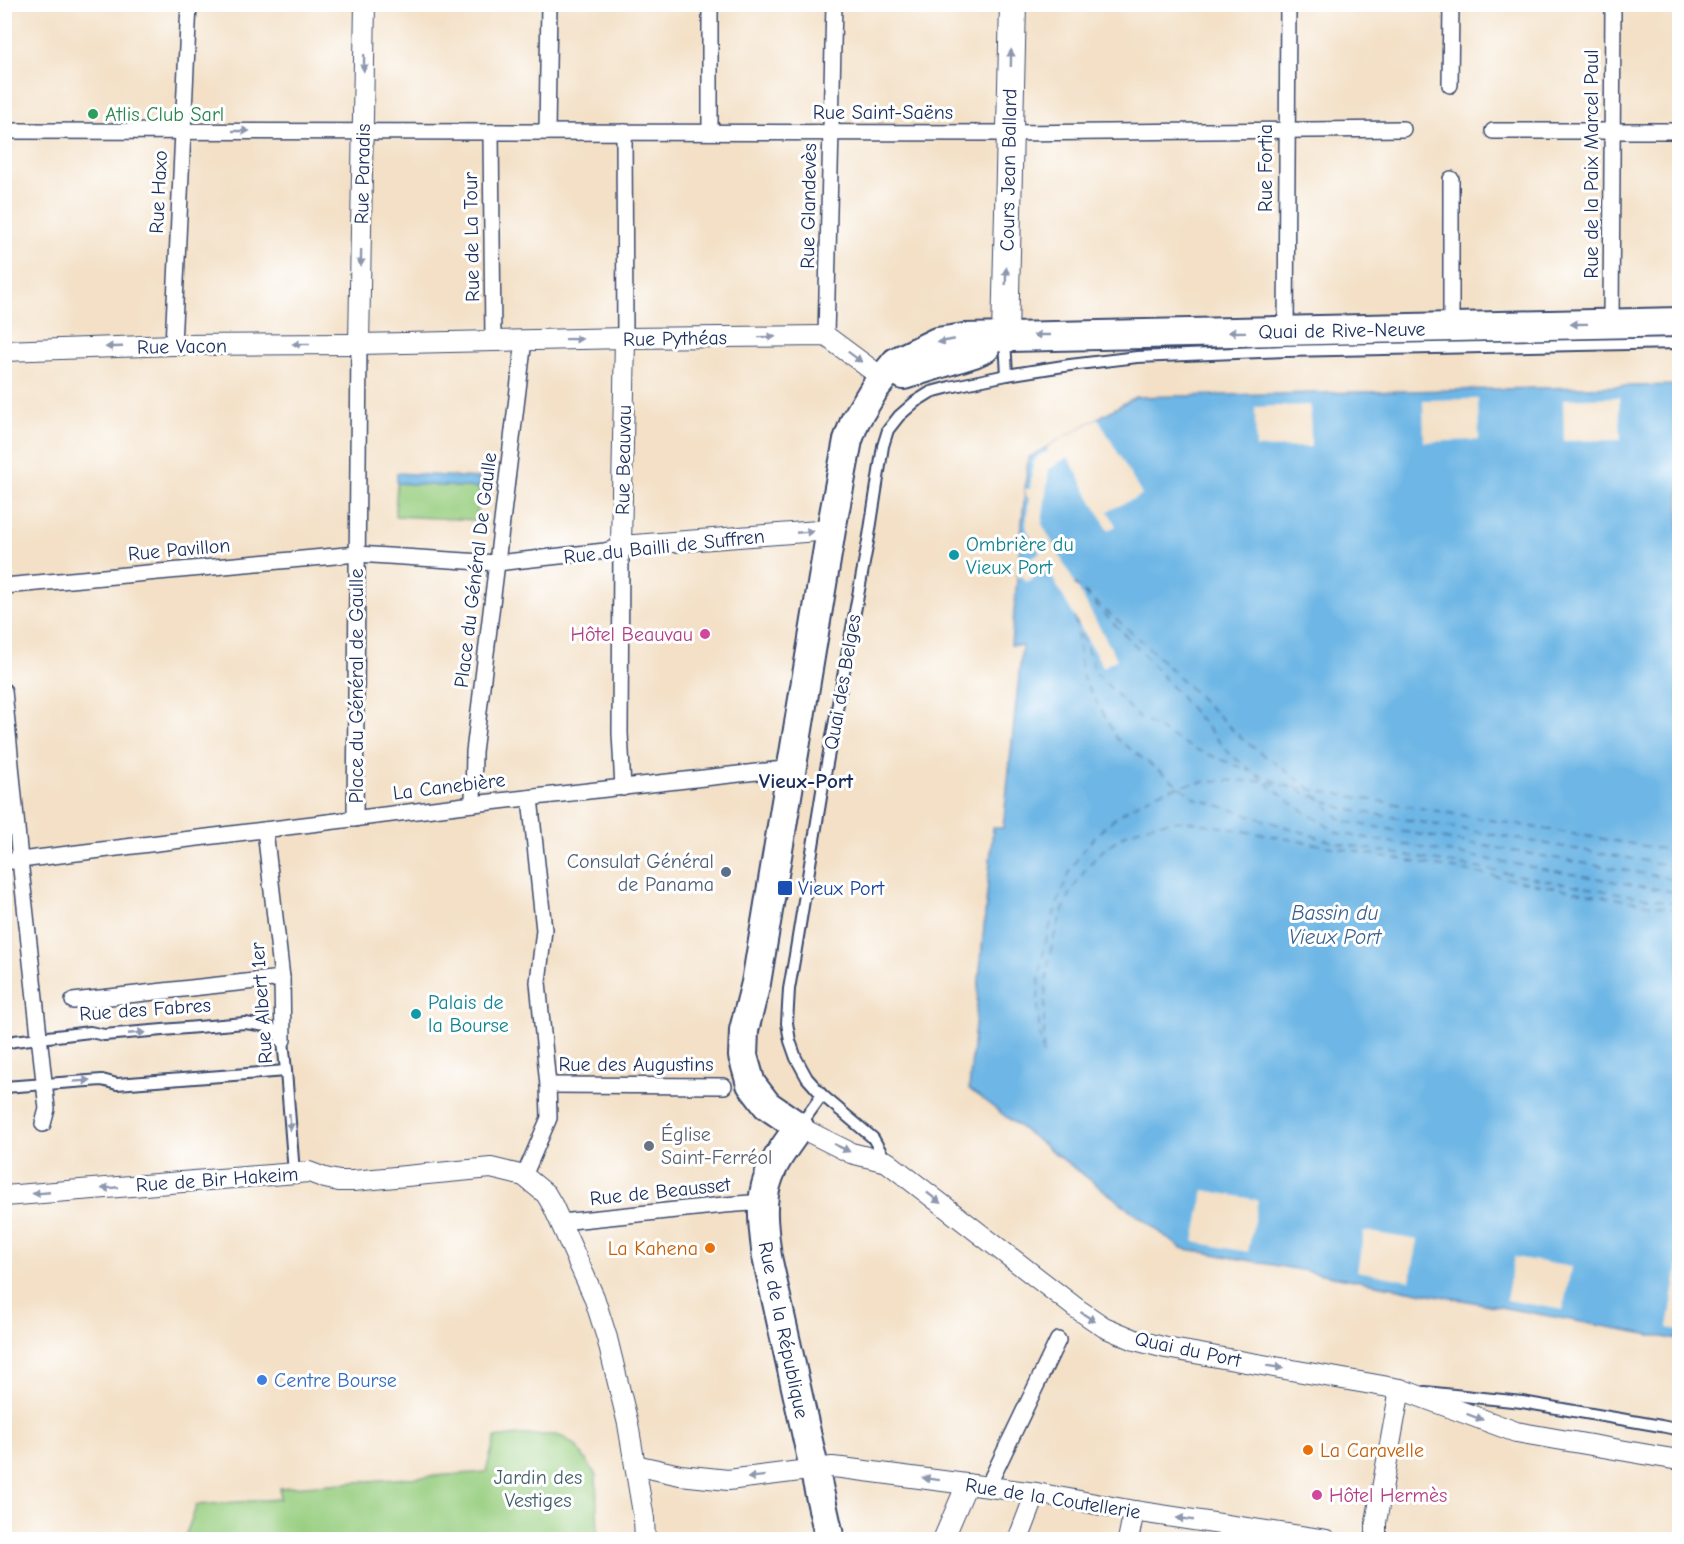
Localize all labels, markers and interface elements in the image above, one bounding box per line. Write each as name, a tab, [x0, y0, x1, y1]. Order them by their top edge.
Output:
one-way arrow	[1007, 48, 1016, 67]
street label: Rue de la Paix Marcel Paul	[1580, 49, 1603, 279]
one-way arrow	[359, 53, 369, 72]
street label: Cours Jean Ballard	[996, 88, 1021, 252]
street label: Rue Saint-Saëns	[813, 101, 953, 124]
place label: Atlis Club Sarl	[105, 103, 224, 126]
marker: Atlis Club Sarl	[86, 107, 100, 121]
street label: Rue Paradis	[350, 123, 375, 225]
street label: Rue Fortia	[1254, 124, 1277, 212]
one-way arrow	[232, 126, 251, 136]
street label: Rue Glandevès	[796, 143, 821, 269]
street label: Rue Haxo	[145, 150, 172, 234]
street label: Rue de La Tour	[459, 172, 484, 302]
one-way arrow	[356, 248, 365, 267]
one-way arrow	[1001, 266, 1010, 285]
street label: Quai de Rive-Neuve	[1258, 318, 1426, 343]
one-way arrow	[1570, 319, 1589, 329]
street label: Rue Pythéas	[623, 326, 727, 351]
one-way arrow	[1228, 327, 1247, 336]
one-way arrow	[1033, 330, 1052, 340]
one-way arrow	[758, 332, 777, 342]
street label: Rue Vacon	[137, 334, 227, 359]
one-way arrow	[565, 335, 584, 344]
one-way arrow	[937, 337, 956, 346]
one-way arrow	[291, 339, 310, 349]
one-way arrow	[105, 343, 124, 352]
one-way arrow	[848, 351, 863, 363]
street label: Rue Beauvau	[611, 405, 636, 515]
street label: Place du Général De Gaulle	[450, 451, 501, 689]
street label: Rue du Bailli de Suffren	[562, 525, 766, 568]
one-way arrow	[796, 527, 815, 537]
place label: Ombrière du Vieux Port	[966, 533, 1074, 579]
street label: Rue Pavillon	[127, 534, 231, 565]
marker: Ombrière du Vieux Port	[947, 548, 961, 562]
street label: Place du Général de Gaulle	[345, 568, 368, 804]
street label: Quai des Belges	[819, 612, 866, 752]
place label: Hôtel Beauvau	[570, 623, 693, 646]
marker: Hôtel Beauvau	[698, 627, 712, 641]
street label: La Canebière	[391, 768, 507, 805]
district label: Vieux-Port	[759, 769, 854, 793]
place label: Consulat Général de Panama	[567, 850, 714, 896]
marker: Consulat Général de Panama	[719, 865, 733, 879]
place label: Vieux Port	[798, 877, 886, 900]
marker: Vieux Port	[776, 879, 794, 897]
water label: Bassin du Vieux Port	[1289, 901, 1383, 949]
street label: Rue Albert 1er	[246, 941, 277, 1065]
place label: Palais de la Bourse	[428, 991, 509, 1037]
street label: Rue des Fabres	[79, 993, 212, 1026]
marker: Palais de la Bourse	[409, 1007, 423, 1021]
one-way arrow	[127, 1028, 146, 1037]
street label: Rue des Augustins	[558, 1053, 714, 1076]
one-way arrow	[72, 1077, 91, 1086]
one-way arrow	[285, 1113, 295, 1132]
place label: Église Saint-Ferréol	[661, 1123, 772, 1169]
marker: Église Saint-Ferréol	[642, 1139, 656, 1153]
one-way arrow	[833, 1144, 850, 1153]
street label: Rue de Bir Hakeim	[135, 1162, 299, 1197]
street label: Rue de Beausset	[589, 1173, 733, 1210]
one-way arrow	[101, 1183, 120, 1193]
one-way arrow	[31, 1188, 50, 1198]
one-way arrow	[926, 1192, 941, 1204]
place label: La Kahena	[608, 1237, 698, 1260]
street label: Rue de la République	[754, 1240, 813, 1421]
marker: La Kahena	[703, 1241, 717, 1255]
one-way arrow	[1080, 1311, 1097, 1322]
street label: Quai du Port	[1133, 1327, 1244, 1372]
one-way arrow	[1266, 1363, 1285, 1372]
place label: Centre Bourse	[274, 1369, 397, 1392]
marker: Centre Bourse	[255, 1373, 269, 1387]
one-way arrow	[1466, 1412, 1484, 1422]
place label: La Caravelle	[1320, 1439, 1424, 1462]
marker: La Caravelle	[1301, 1443, 1315, 1457]
park label: Jardin des Vestiges	[494, 1466, 582, 1512]
one-way arrow	[746, 1472, 765, 1482]
street label: Rue de la Coutellerie	[964, 1473, 1142, 1524]
one-way arrow	[921, 1474, 940, 1484]
place label: Hôtel Hermès	[1329, 1484, 1447, 1507]
marker: Hôtel Hermès	[1310, 1488, 1324, 1502]
one-way arrow	[1176, 1514, 1195, 1523]

